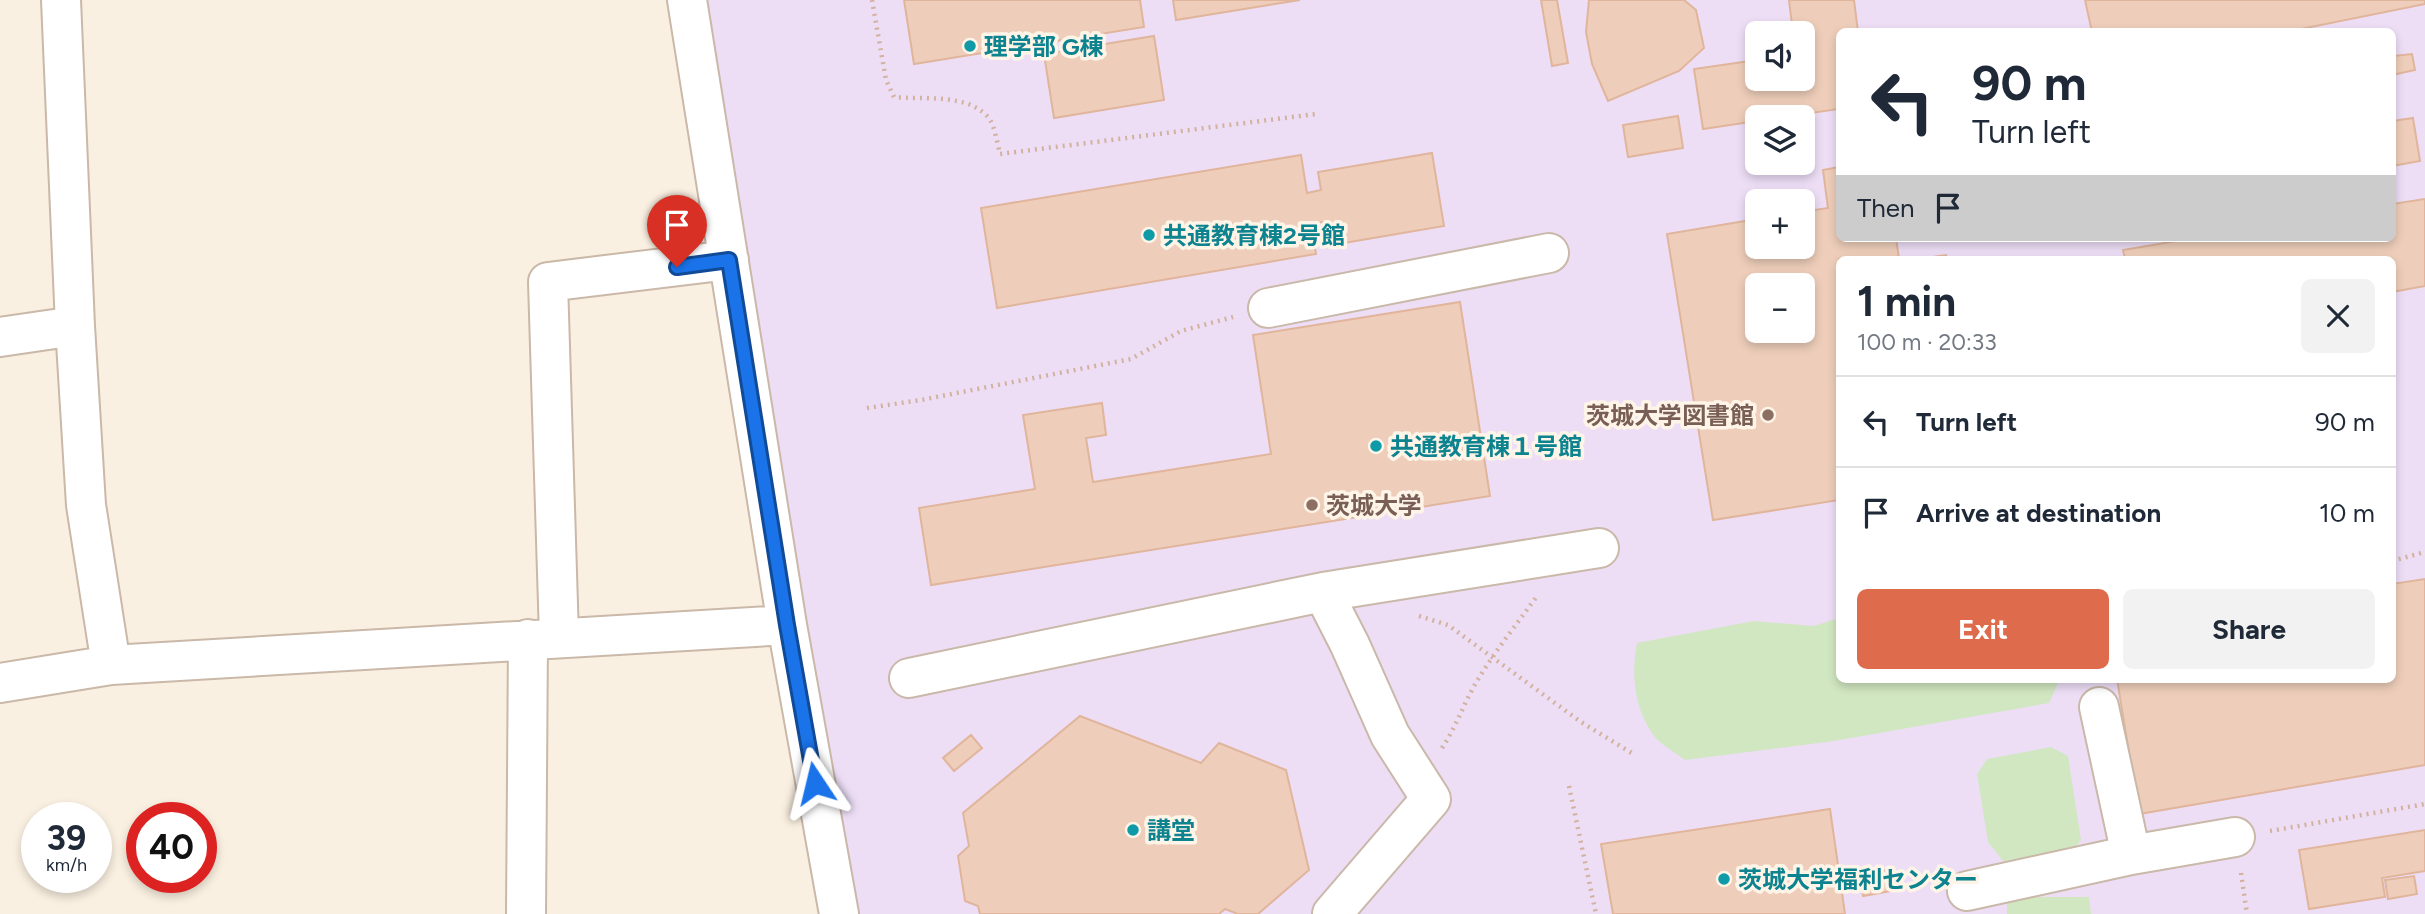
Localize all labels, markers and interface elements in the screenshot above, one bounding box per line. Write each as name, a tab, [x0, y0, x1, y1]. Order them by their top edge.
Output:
map controls	[1745, 21, 1815, 343]
button: sound	[1745, 21, 1815, 91]
place label: 理学部 G棟	[984, 32, 1104, 61]
marker: 理学部 G棟	[962, 38, 978, 54]
text: 90 m	[1972, 53, 2087, 112]
icon: left	[1857, 56, 1948, 147]
button: layers	[1745, 105, 1815, 175]
text: Turn left	[1972, 113, 2091, 151]
button: +	[1745, 189, 1815, 259]
icon: arrive	[1929, 189, 1967, 227]
text: Then	[1857, 192, 1915, 224]
pin	[647, 195, 707, 267]
icon: arrive	[658, 206, 696, 244]
place label: 共通教育棟2号館	[1163, 221, 1345, 250]
marker: 共通教育棟2号館	[1141, 227, 1157, 243]
button: −	[1745, 273, 1815, 343]
text: 1 min	[1857, 276, 1956, 327]
button: close	[2301, 279, 2375, 353]
text: 100 m · 20:33	[1857, 328, 1997, 356]
place label: 茨城大学図書館	[1586, 401, 1754, 430]
icon: left	[1857, 403, 1895, 441]
text: Turn left	[1916, 406, 2017, 438]
text: 90 m	[2315, 406, 2375, 438]
marker: 茨城大学図書館	[1760, 407, 1776, 423]
place label: 共通教育棟１号館	[1390, 432, 1582, 461]
marker: 共通教育棟１号館	[1368, 438, 1384, 454]
place label: 茨城大学	[1326, 491, 1422, 520]
icon: arrive	[1857, 494, 1895, 532]
marker: 茨城大学	[1304, 497, 1320, 513]
text: Arrive at destination	[1916, 497, 2161, 529]
text: 10 m	[2319, 497, 2375, 529]
button: Exit	[1857, 589, 2109, 669]
button: Share	[2123, 589, 2375, 669]
position arrow	[778, 746, 852, 820]
speed limit sign: 40	[126, 802, 217, 893]
place label: 講堂	[1147, 816, 1195, 845]
text: 39	[47, 817, 86, 859]
marker: 講堂	[1125, 822, 1141, 838]
text: km/h	[46, 854, 87, 876]
place label: 茨城大学福利センター	[1738, 865, 1978, 894]
marker: 茨城大学福利センター	[1716, 871, 1732, 887]

